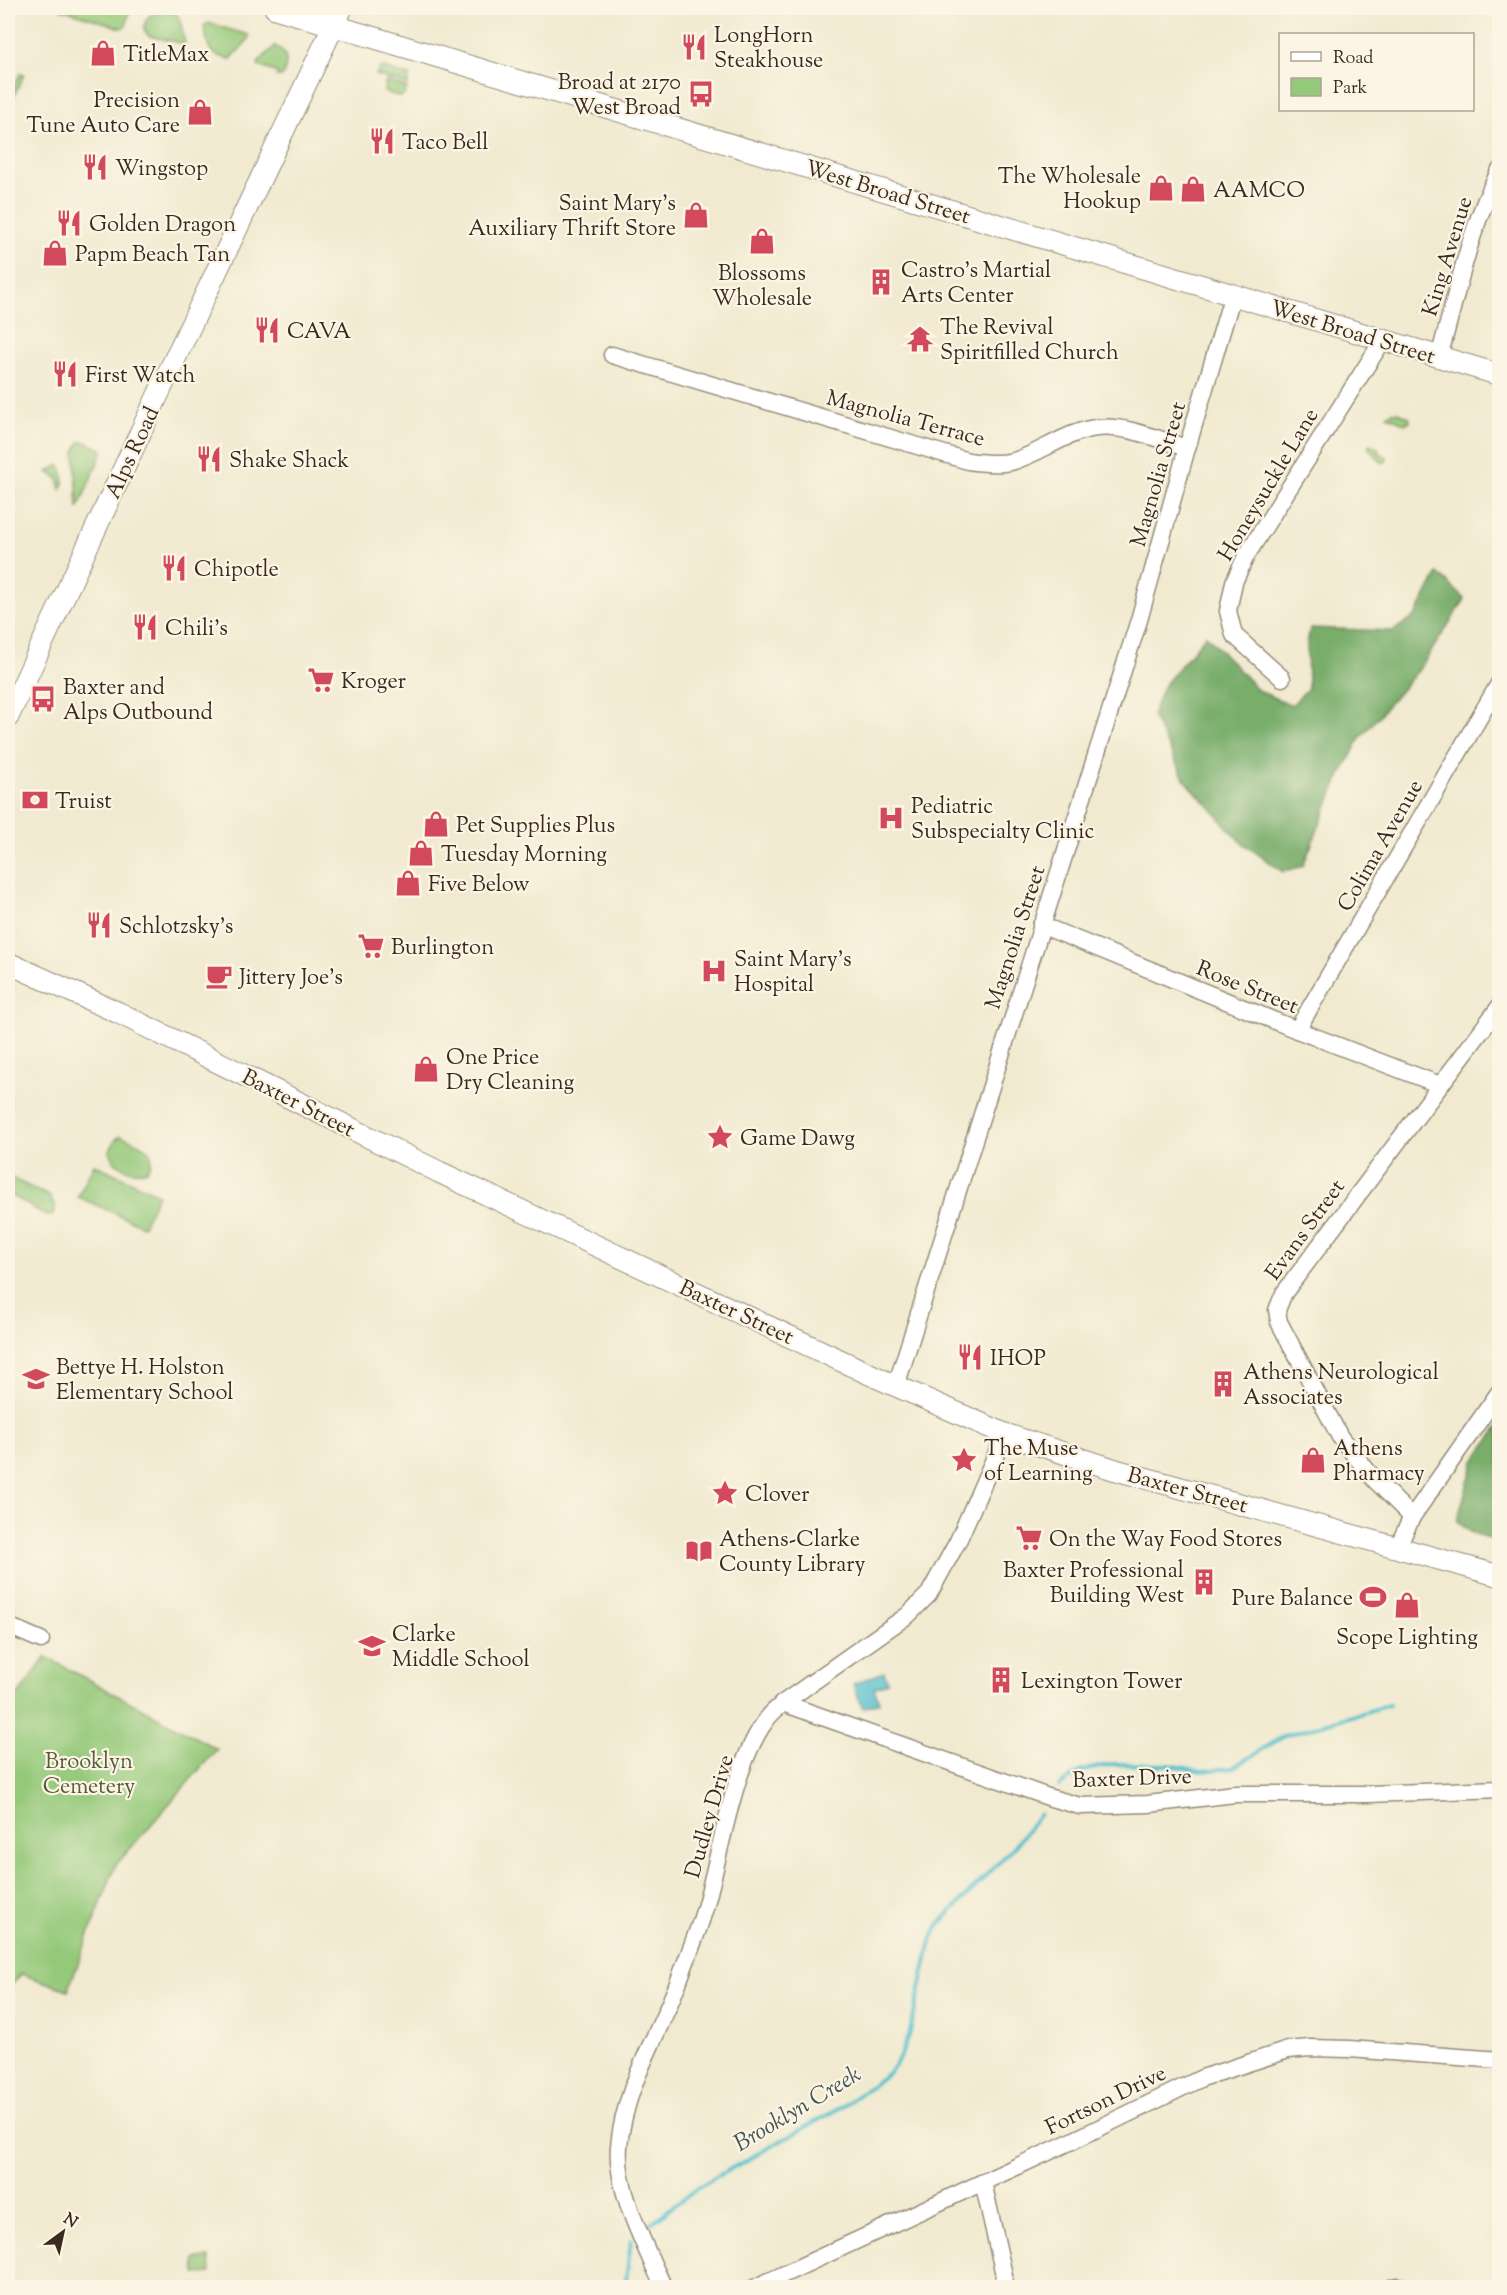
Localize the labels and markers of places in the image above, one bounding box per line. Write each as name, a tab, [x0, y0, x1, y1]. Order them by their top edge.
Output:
place label: LongHorn Steakhouse	[714, 21, 823, 78]
restaurant icon: LongHorn Steakhouse	[679, 32, 709, 62]
shop icon: TitleMax	[88, 38, 118, 68]
place label: TitleMax	[123, 40, 209, 72]
place label: Broad at 2170 West Broad	[558, 68, 681, 125]
bus stop icon: Broad at 2170 West Broad	[686, 79, 716, 109]
place label: Precision Tune Auto Care	[26, 86, 180, 143]
shop icon: Precision Tune Auto Care	[185, 97, 215, 127]
restaurant icon: Taco Bell	[367, 126, 397, 156]
place label: Taco Bell	[402, 128, 488, 160]
restaurant icon: Wingstop	[80, 152, 110, 182]
place label: Wingstop	[115, 154, 208, 186]
place label: The Wholesale Hookup	[998, 162, 1141, 219]
shop icon: The Wholesale Hookup	[1146, 173, 1176, 203]
shop icon: AAMCO	[1178, 174, 1208, 204]
place label: AAMCO	[1213, 176, 1305, 208]
place label: Saint Mary's Auxiliary Thrift Store	[468, 189, 676, 246]
shop icon: Saint Mary's Auxiliary Thrift Store	[681, 200, 711, 230]
restaurant icon: Golden Dragon	[54, 208, 84, 238]
place label: Golden Dragon	[89, 210, 236, 242]
shop icon: Blossoms Wholesale	[747, 226, 777, 256]
shop icon: Papm Beach Tan	[40, 238, 70, 268]
place label: Papm Beach Tan	[75, 240, 230, 272]
place label: Castro's Martial Arts Center	[901, 256, 1051, 313]
place label: Blossoms Wholesale	[712, 259, 812, 316]
building icon: Castro's Martial Arts Center	[866, 267, 896, 297]
place label: The Revival Spiritfilled Church	[940, 313, 1119, 370]
restaurant icon: CAVA	[252, 315, 282, 345]
place label: CAVA	[287, 317, 351, 349]
temple icon: The Revival Spiritfilled Church	[905, 324, 935, 354]
restaurant icon: First Watch	[50, 359, 80, 389]
place label: First Watch	[85, 361, 196, 393]
restaurant icon: Shake Shack	[194, 444, 224, 474]
place label: Shake Shack	[229, 446, 349, 478]
restaurant icon: Chipotle	[159, 553, 189, 583]
place label: Chipotle	[194, 555, 279, 587]
restaurant icon: Chili's	[130, 612, 160, 642]
place label: Chili's	[165, 614, 228, 646]
supermarket icon: Kroger	[306, 665, 336, 695]
place label: Kroger	[341, 667, 406, 699]
place label: Baxter and Alps Outbound	[63, 673, 213, 730]
bus stop icon: Baxter and Alps Outbound	[28, 684, 58, 714]
bank icon: Truist	[20, 785, 50, 815]
place label: Truist	[55, 787, 112, 819]
place label: Pediatric Subspecialty Clinic	[911, 792, 1094, 849]
hospital icon: Pediatric Subspecialty Clinic	[876, 803, 906, 833]
shop icon: Pet Supplies Plus	[421, 809, 451, 839]
place label: Pet Supplies Plus	[456, 811, 615, 843]
shop icon: Tuesday Morning	[406, 838, 436, 868]
place label: Tuesday Morning	[441, 840, 607, 872]
shop icon: Five Below	[393, 868, 423, 898]
place label: Five Below	[428, 870, 530, 902]
restaurant icon: Schlotzsky's	[84, 910, 114, 940]
place label: Schlotzsky's	[119, 912, 234, 944]
supermarket icon: Burlington	[356, 931, 386, 961]
place label: Burlington	[391, 933, 494, 965]
place label: Saint Mary's Hospital	[734, 945, 852, 1002]
hospital icon: Saint Mary's Hospital	[699, 956, 729, 986]
cafe icon: Jittery Joe's	[204, 961, 234, 991]
place label: Jittery Joe's	[238, 963, 343, 995]
place label: One Price Dry Cleaning	[446, 1043, 574, 1100]
shop icon: One Price Dry Cleaning	[411, 1054, 441, 1084]
place icon: Game Dawg	[705, 1122, 735, 1152]
place label: Game Dawg	[740, 1124, 855, 1156]
restaurant icon: IHOP	[955, 1342, 985, 1372]
place label: IHOP	[990, 1344, 1046, 1376]
place label: Bettye H. Holston Elementary School	[56, 1353, 233, 1410]
place label: Athens Neurological Associates	[1243, 1358, 1439, 1415]
school or university icon: Bettye H. Holston Elementary School	[21, 1364, 51, 1394]
building icon: Athens Neurological Associates	[1208, 1369, 1238, 1399]
place label: The Muse of Learning	[984, 1434, 1093, 1491]
place label: Athens Pharmacy	[1333, 1434, 1425, 1491]
place icon: The Muse of Learning	[949, 1445, 979, 1475]
shop icon: Athens Pharmacy	[1298, 1445, 1328, 1475]
place icon: Clover	[710, 1478, 740, 1508]
place label: Clover	[745, 1480, 809, 1512]
supermarket icon: On the Way Food Stores	[1014, 1523, 1044, 1553]
place label: Athens-Clarke County Library	[719, 1525, 865, 1582]
place label: On the Way Food Stores	[1049, 1525, 1282, 1557]
library icon: Athens-Clarke County Library	[684, 1536, 714, 1566]
place label: Baxter Professional Building West	[1003, 1556, 1184, 1613]
building icon: Baxter Professional Building West	[1189, 1567, 1219, 1597]
sports icon: Pure Balance	[1358, 1582, 1388, 1612]
place label: Pure Balance	[1232, 1584, 1353, 1616]
shop icon: Scope Lighting	[1392, 1590, 1422, 1620]
place label: Clarke Middle School	[392, 1620, 530, 1677]
place label: Scope Lighting	[1336, 1623, 1478, 1655]
school or university icon: Clarke Middle School	[357, 1631, 387, 1661]
building icon: Lexington Tower	[986, 1665, 1016, 1695]
place label: Lexington Tower	[1021, 1667, 1183, 1699]

